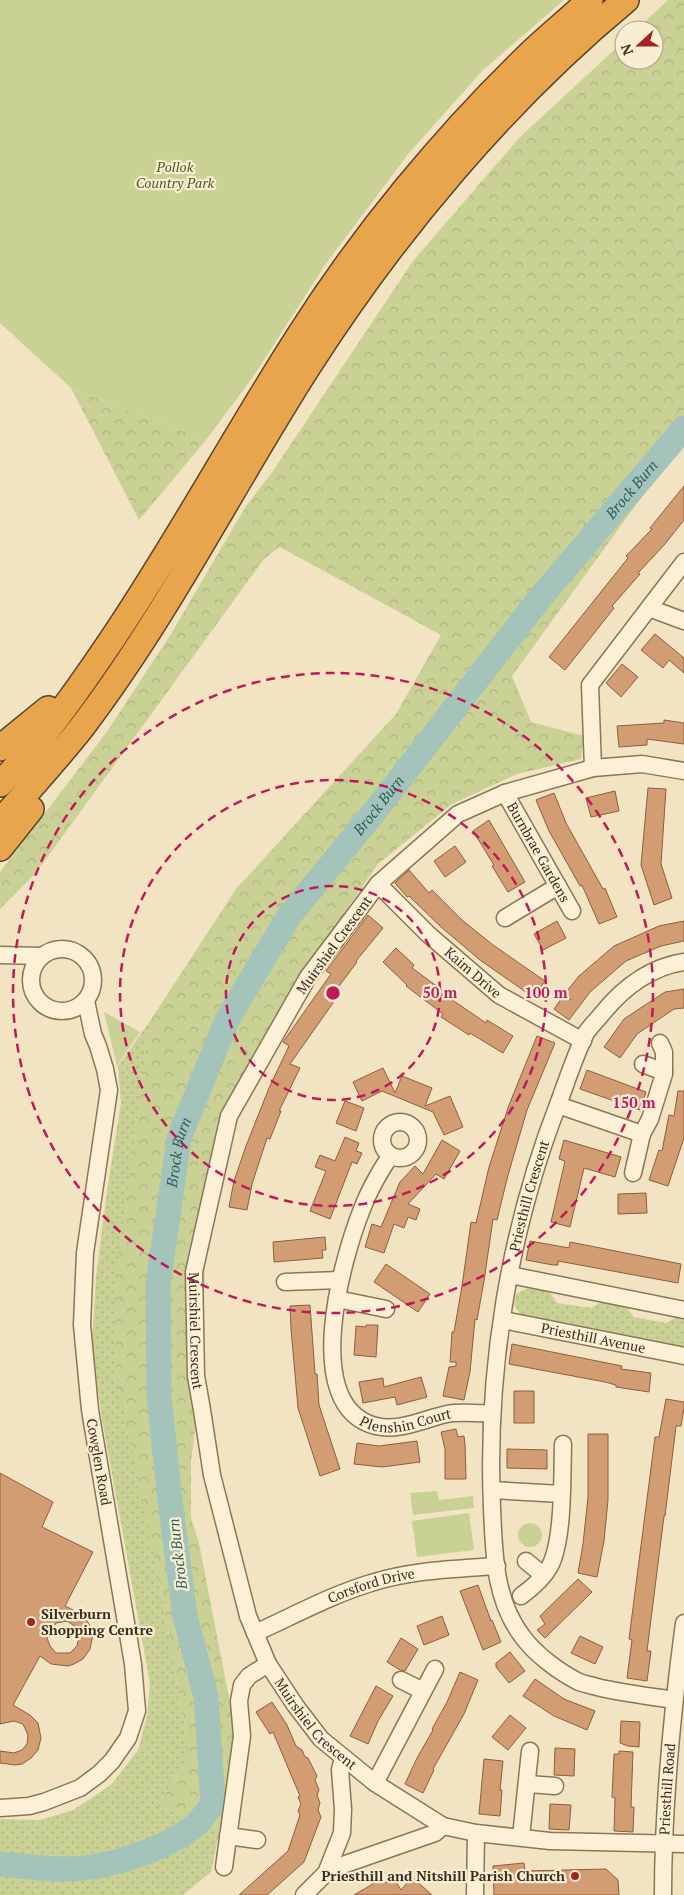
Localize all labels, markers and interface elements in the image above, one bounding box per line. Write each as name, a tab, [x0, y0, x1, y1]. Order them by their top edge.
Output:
north arrow	[614, 20, 664, 70]
text: N	[615, 41, 637, 58]
park label: Pollok Country Park	[136, 157, 215, 192]
water label: Brock Burn	[600, 455, 662, 523]
water label: Brock Burn	[347, 771, 408, 840]
street label: Burnbrae Gardens	[503, 798, 575, 905]
street label: Muirshiel Crescent	[291, 891, 376, 998]
street label: Kaim Drive	[441, 942, 506, 1002]
text: 50 m	[423, 982, 458, 1002]
text: 100 m	[524, 982, 568, 1002]
centre of rings	[324, 984, 342, 1002]
text: 150 m	[612, 1092, 656, 1112]
water label: Brock Burn	[161, 1114, 195, 1190]
street label: Priesthill Crescent	[504, 1137, 554, 1253]
street label: Muirshiel Crescent	[185, 1272, 208, 1392]
street label: Priesthill Avenue	[539, 1318, 647, 1357]
street label: Plenshin Court	[357, 1403, 453, 1437]
street label: Cowglen Road	[83, 1417, 117, 1507]
water label: Brock Burn	[163, 1518, 191, 1592]
street label: Corsford Drive	[324, 1563, 416, 1607]
place label: Silverburn Shopping Centre	[41, 1604, 153, 1639]
marker: Silverburn Shopping Centre	[25, 1616, 37, 1628]
street label: Muirshiel Crescent	[271, 1674, 362, 1774]
street label: Priesthill Road	[654, 1742, 679, 1835]
place label: Priesthill and Nitshill Parish Church	[321, 1866, 565, 1885]
marker: Priesthill and Nitshill Parish Church	[569, 1870, 581, 1882]

